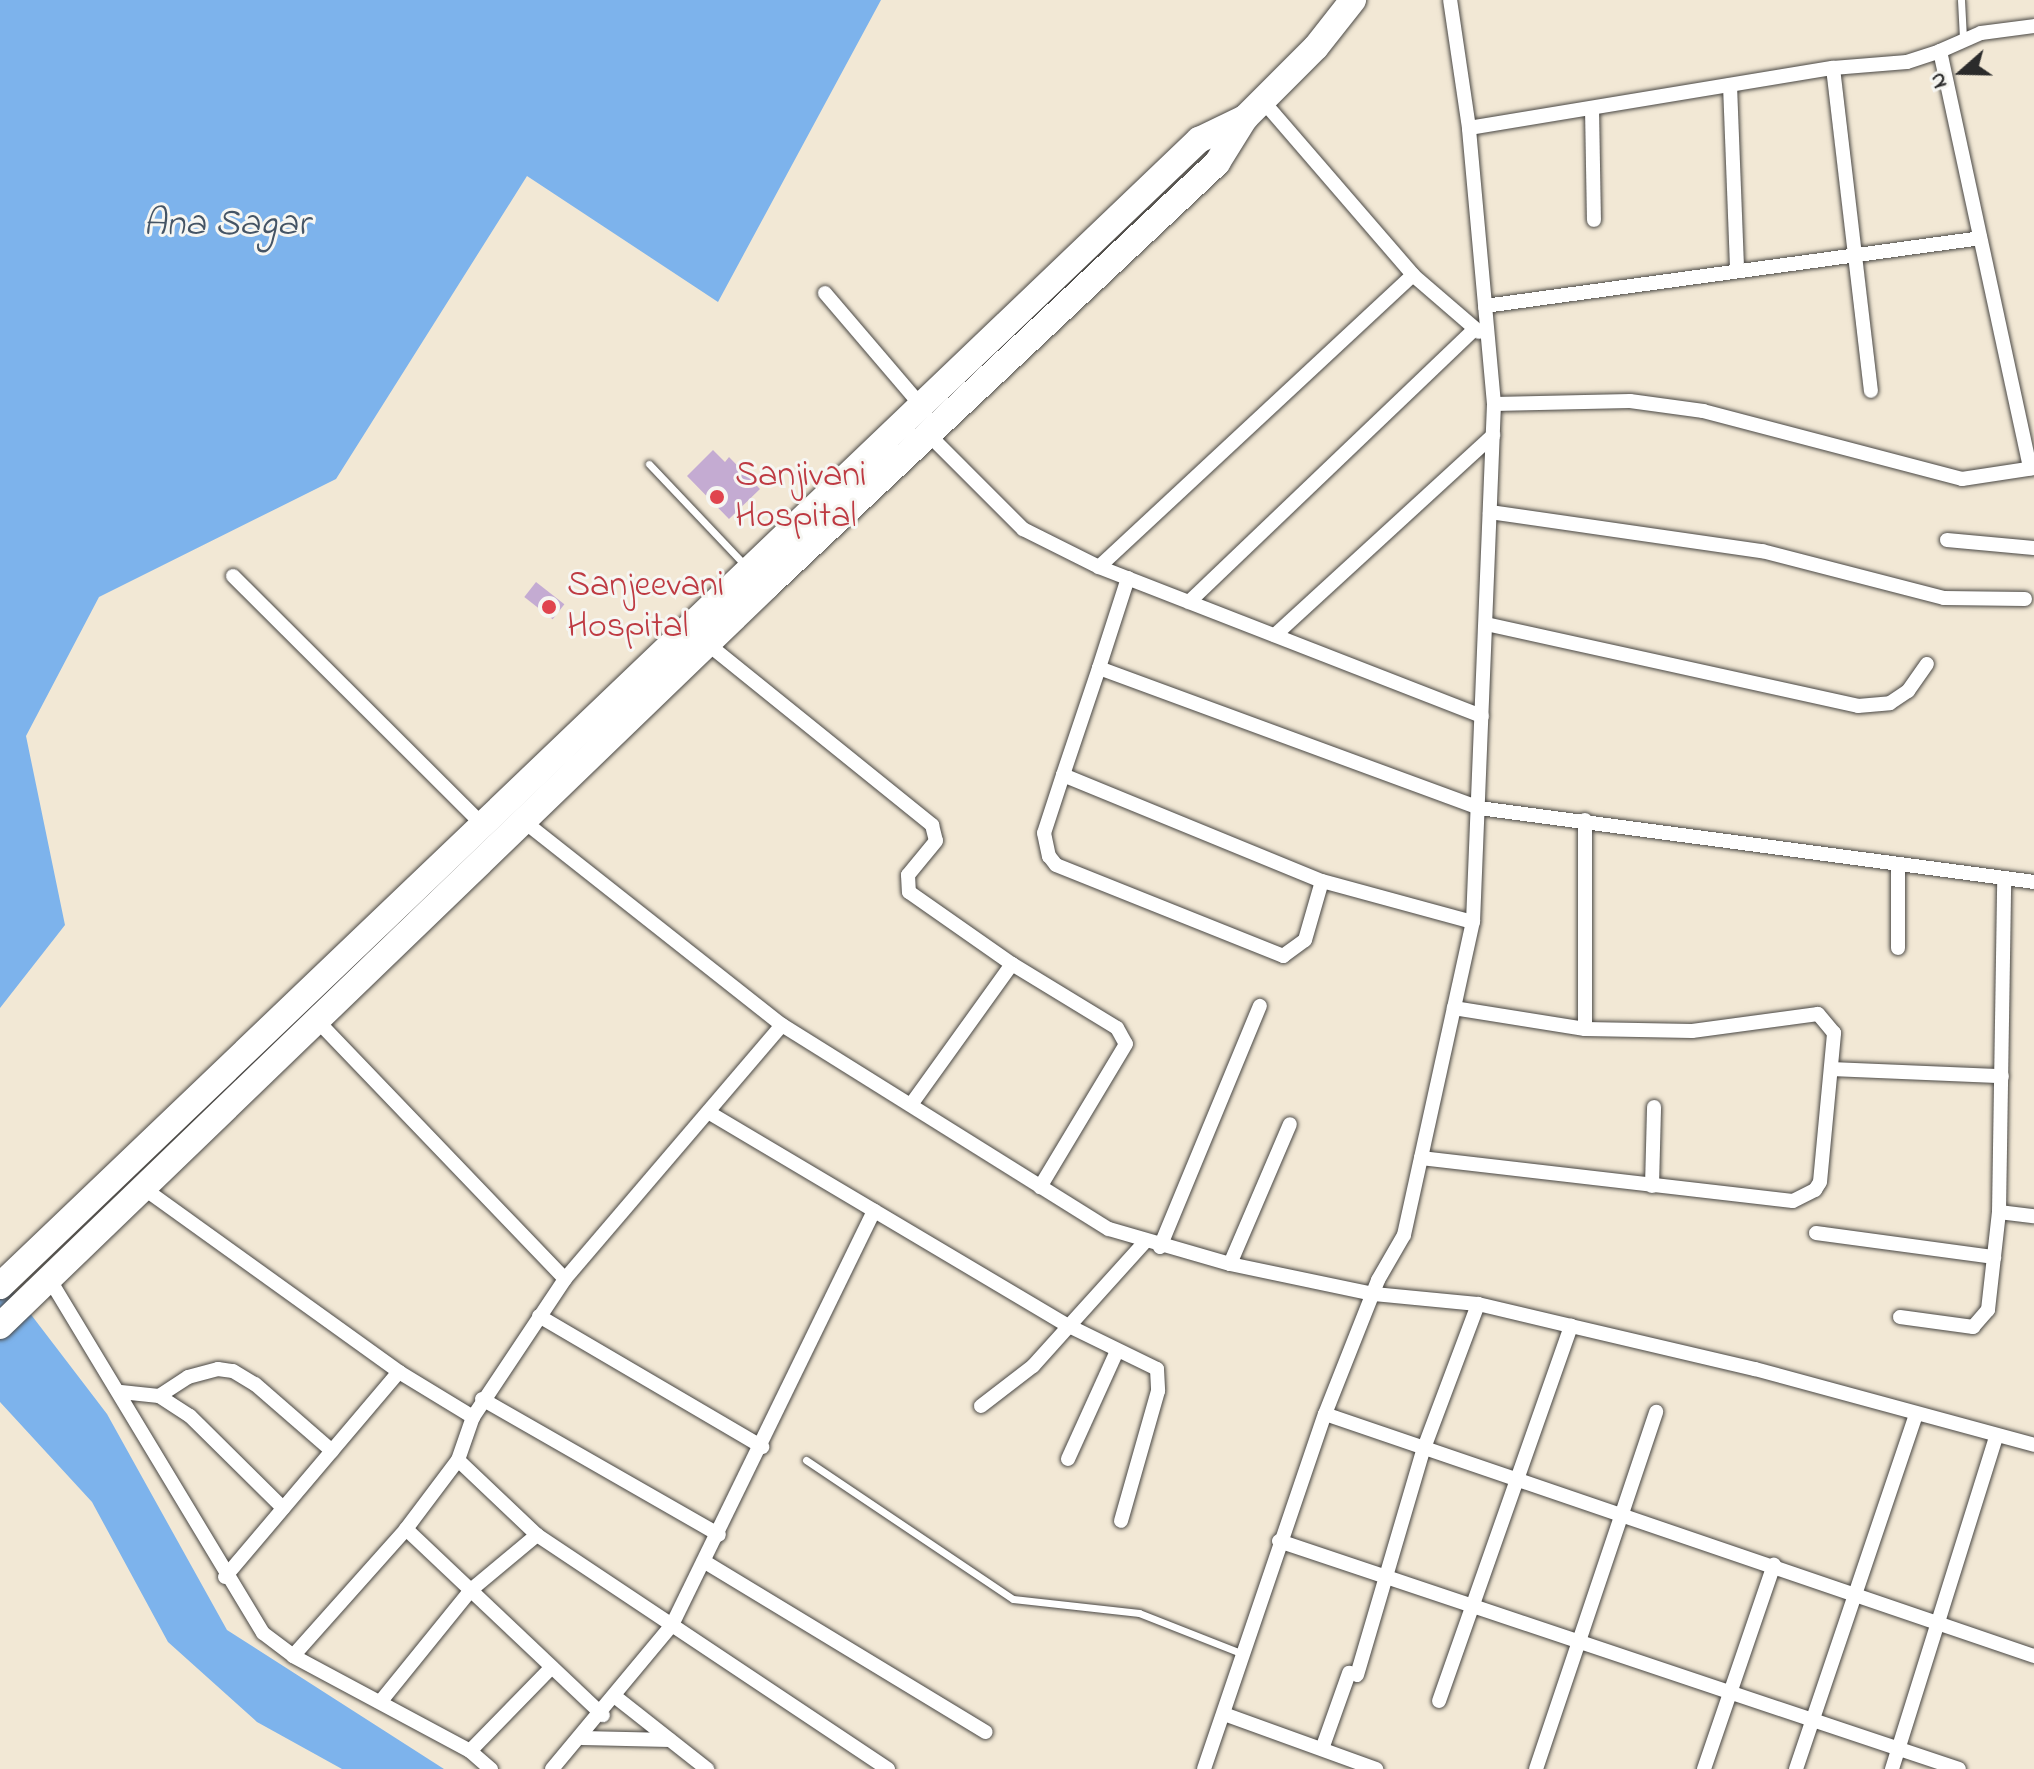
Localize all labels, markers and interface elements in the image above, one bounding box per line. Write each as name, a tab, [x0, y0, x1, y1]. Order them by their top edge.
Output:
north arrow	[1922, 32, 2002, 112]
text: N	[1922, 68, 1957, 93]
water label: Ana Sagar	[143, 203, 309, 249]
place label: Sanjivani Hospital	[735, 454, 867, 539]
marker: Sanjivani Hospital	[706, 486, 728, 508]
place label: Sanjeevani Hospital	[567, 564, 724, 649]
marker: Sanjeevani Hospital	[538, 596, 560, 618]

